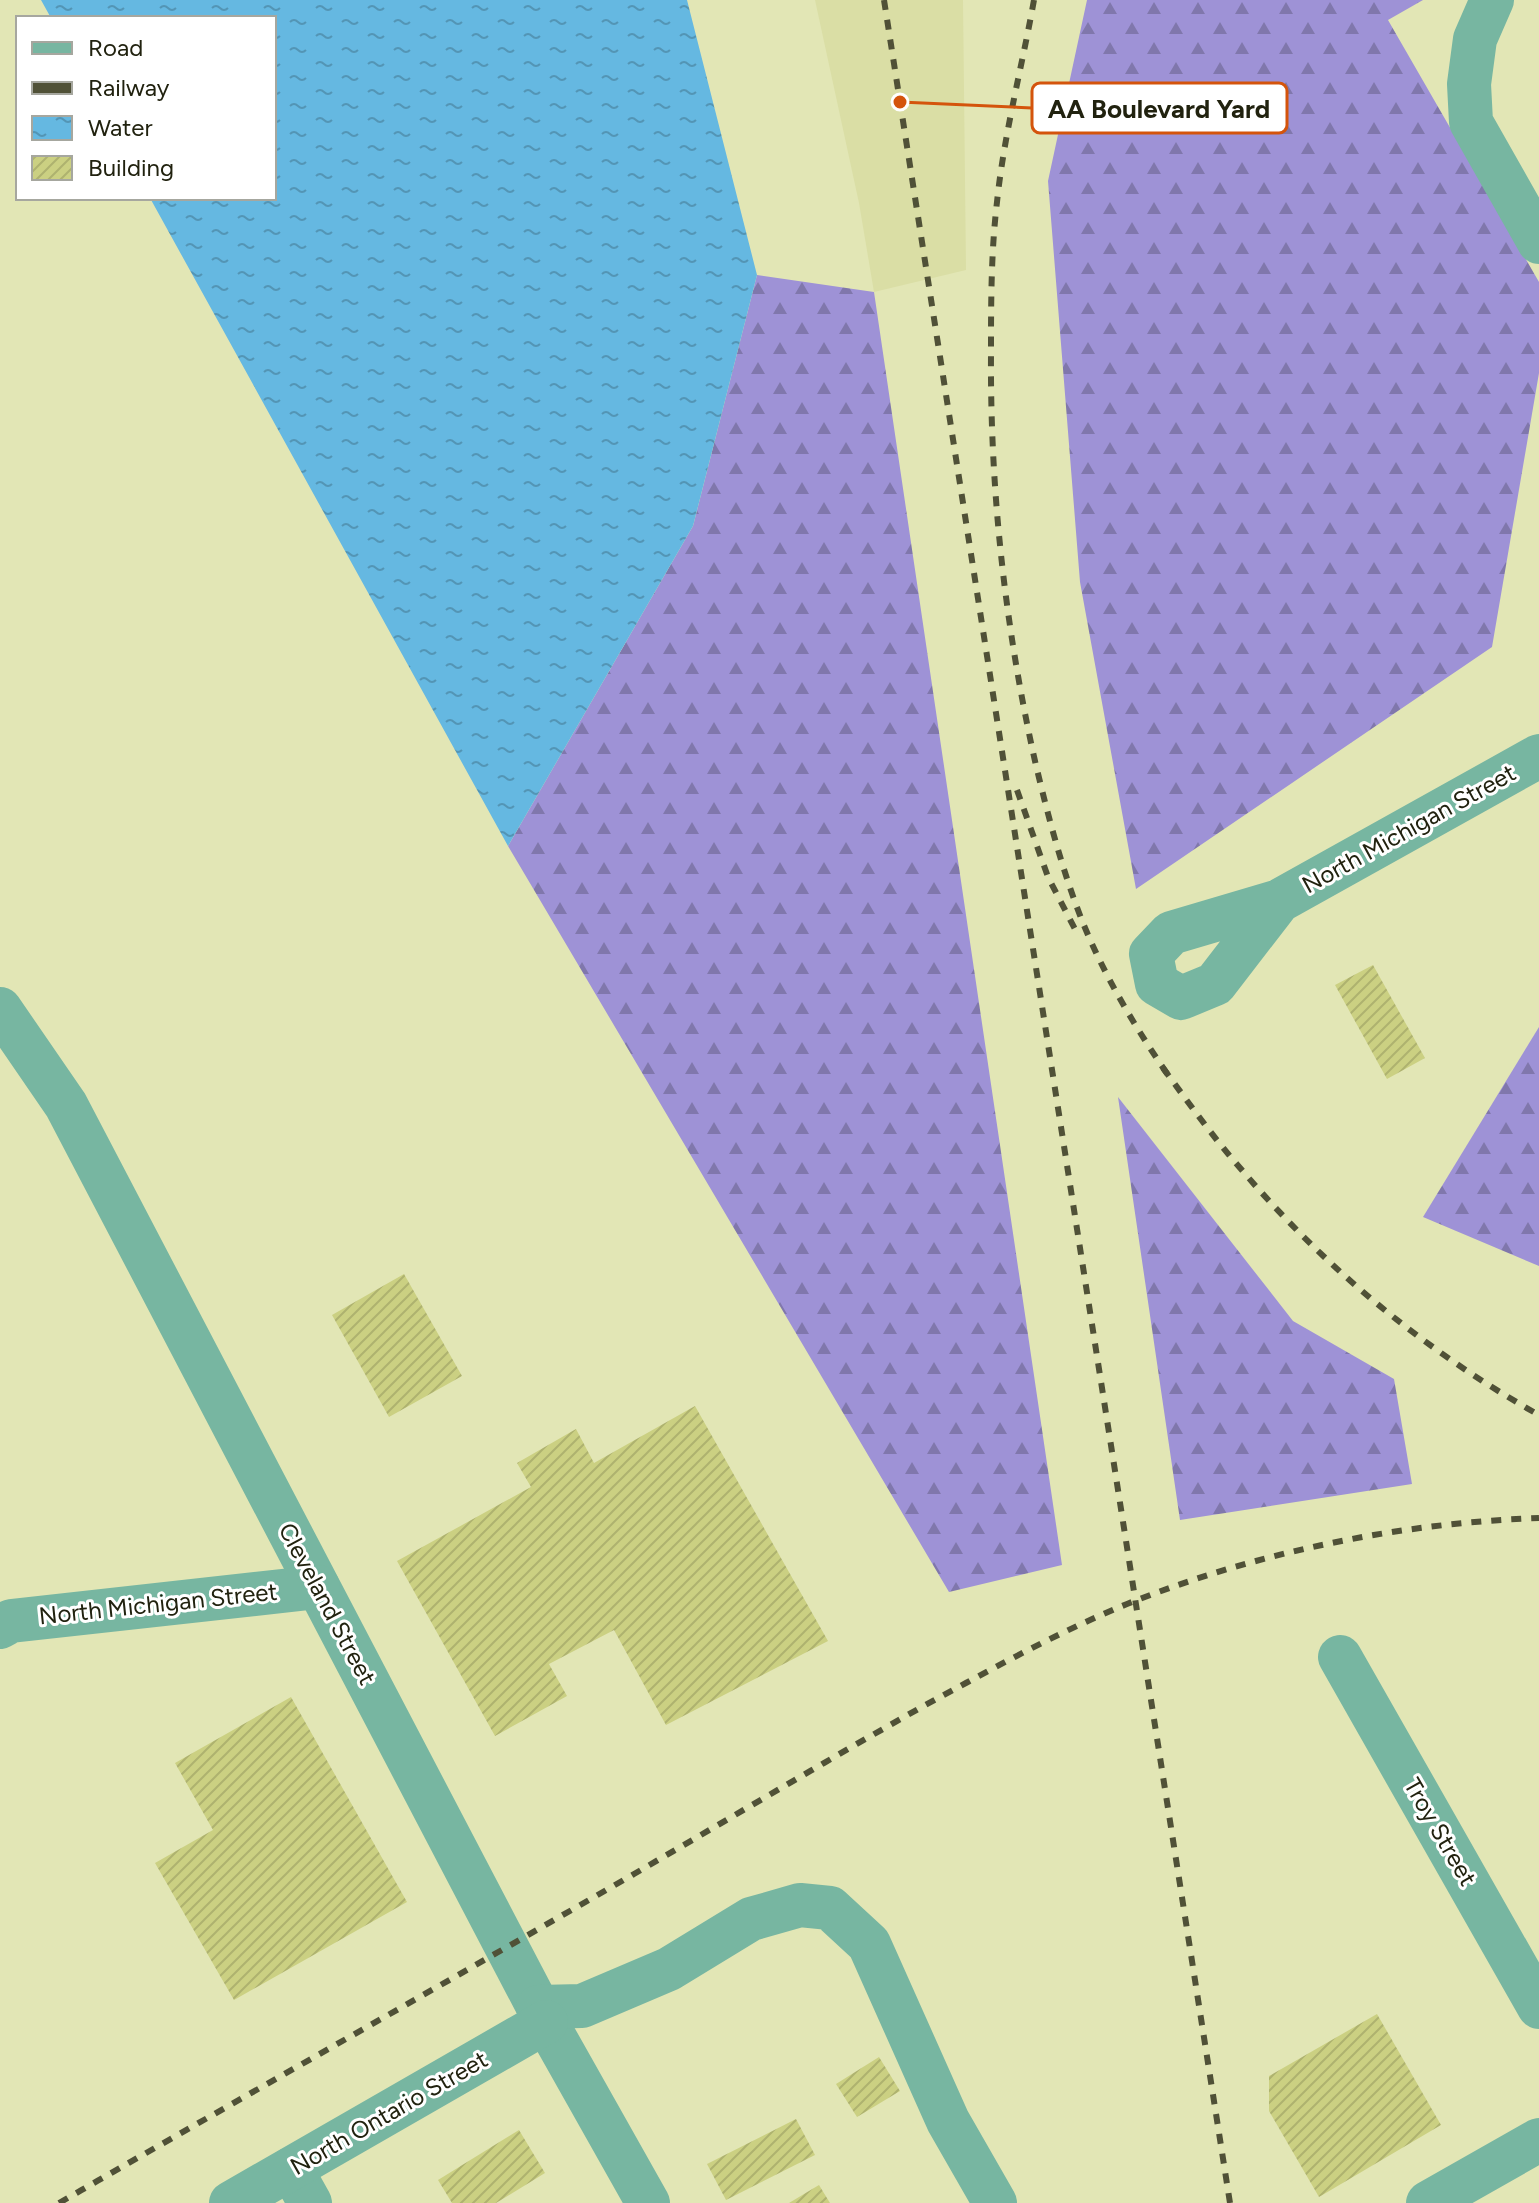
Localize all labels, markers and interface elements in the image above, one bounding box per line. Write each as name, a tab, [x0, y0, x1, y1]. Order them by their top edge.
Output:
legend	[16, 16, 276, 200]
text: Road	[88, 33, 143, 62]
text: Railway	[88, 73, 170, 102]
callout: AA Boulevard Yard	[1032, 83, 1287, 133]
text: AA Boulevard Yard	[1048, 93, 1270, 125]
text: Water	[88, 113, 153, 142]
text: Building	[88, 153, 174, 182]
street label: North Michigan Street	[1297, 758, 1521, 899]
street label: Cleveland Street	[273, 1518, 382, 1689]
street label: North Michigan Street	[37, 1577, 279, 1630]
street label: Troy Street	[1398, 1773, 1483, 1891]
street label: North Ontario Street	[285, 2044, 493, 2181]

